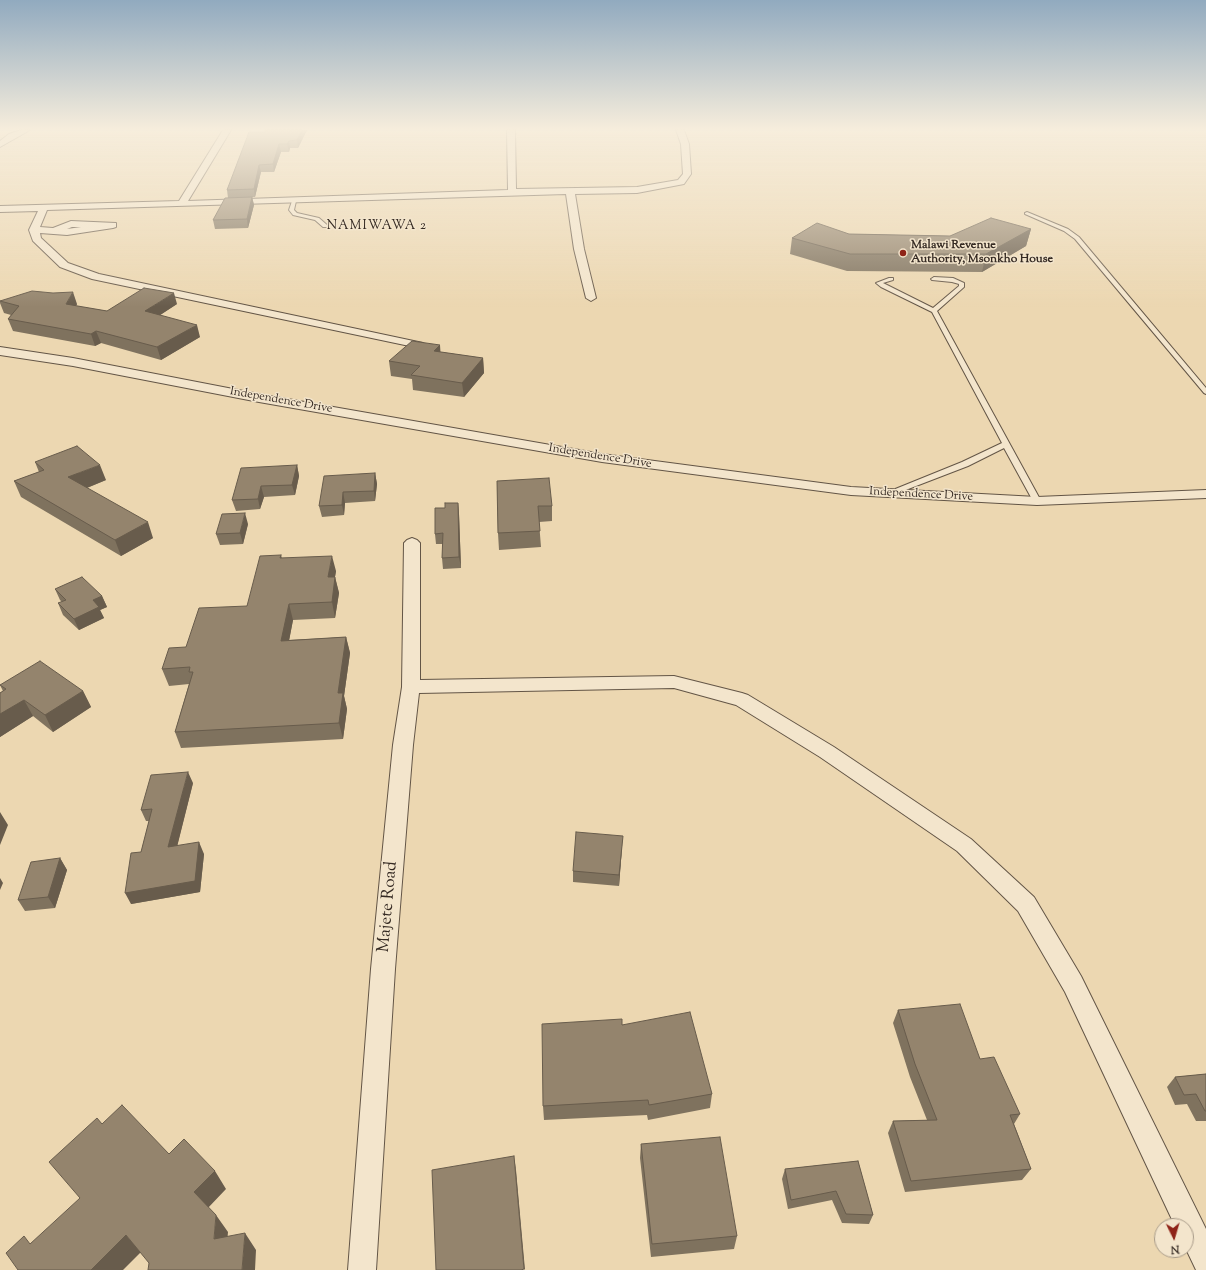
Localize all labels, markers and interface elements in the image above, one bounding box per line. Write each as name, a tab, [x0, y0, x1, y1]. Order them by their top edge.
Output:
district label: NAMIWAWA 2	[327, 219, 427, 235]
place label: Malawi Revenue Authority, Msonkho House	[911, 239, 1053, 267]
marker: Malawi Revenue Authority, Msonkho House	[898, 248, 908, 258]
street label: Independence Drive	[229, 385, 333, 417]
street label: Independence Drive	[548, 442, 652, 472]
street label: Independence Drive	[869, 485, 973, 505]
street label: Majete Road	[375, 861, 403, 953]
north arrow	[1154, 1218, 1194, 1258]
text: N	[1170, 1241, 1180, 1257]

